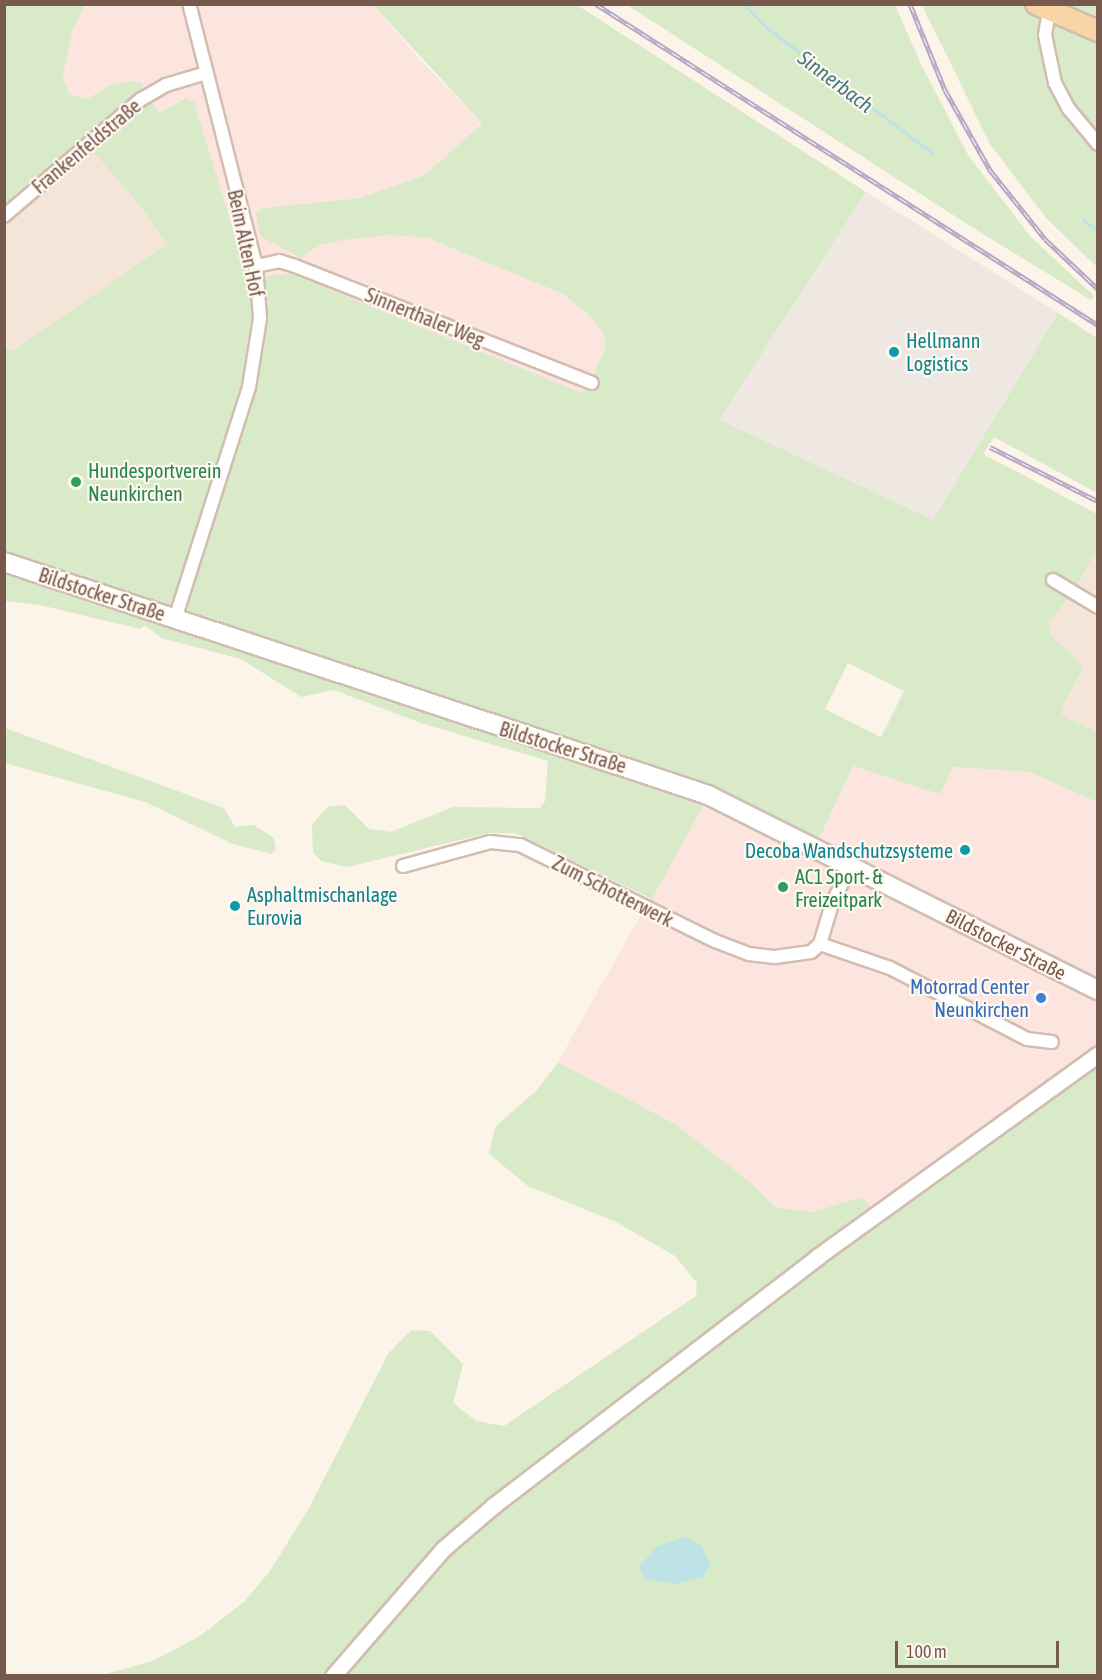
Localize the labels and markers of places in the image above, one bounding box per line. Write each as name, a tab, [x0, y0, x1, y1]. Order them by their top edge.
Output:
place label: Hellmann Logistics	[906, 328, 980, 375]
marker: Hellmann Logistics	[887, 345, 901, 359]
place label: Hundesportverein Neunkirchen	[88, 458, 221, 505]
marker: Hundesportverein Neunkirchen	[69, 475, 83, 489]
place label: Decoba Wandschutzsysteme	[745, 838, 953, 862]
marker: Decoba Wandschutzsysteme	[958, 843, 972, 857]
place label: AC1 Sport- & Freizeitpark	[795, 864, 883, 911]
marker: AC1 Sport- & Freizeitpark	[776, 880, 790, 894]
place label: Asphaltmischanlage Eurovia	[247, 882, 397, 929]
marker: Asphaltmischanlage Eurovia	[228, 899, 242, 913]
place label: Motorrad Center Neunkirchen	[910, 975, 1029, 1022]
marker: Motorrad Center Neunkirchen	[1034, 991, 1048, 1005]

